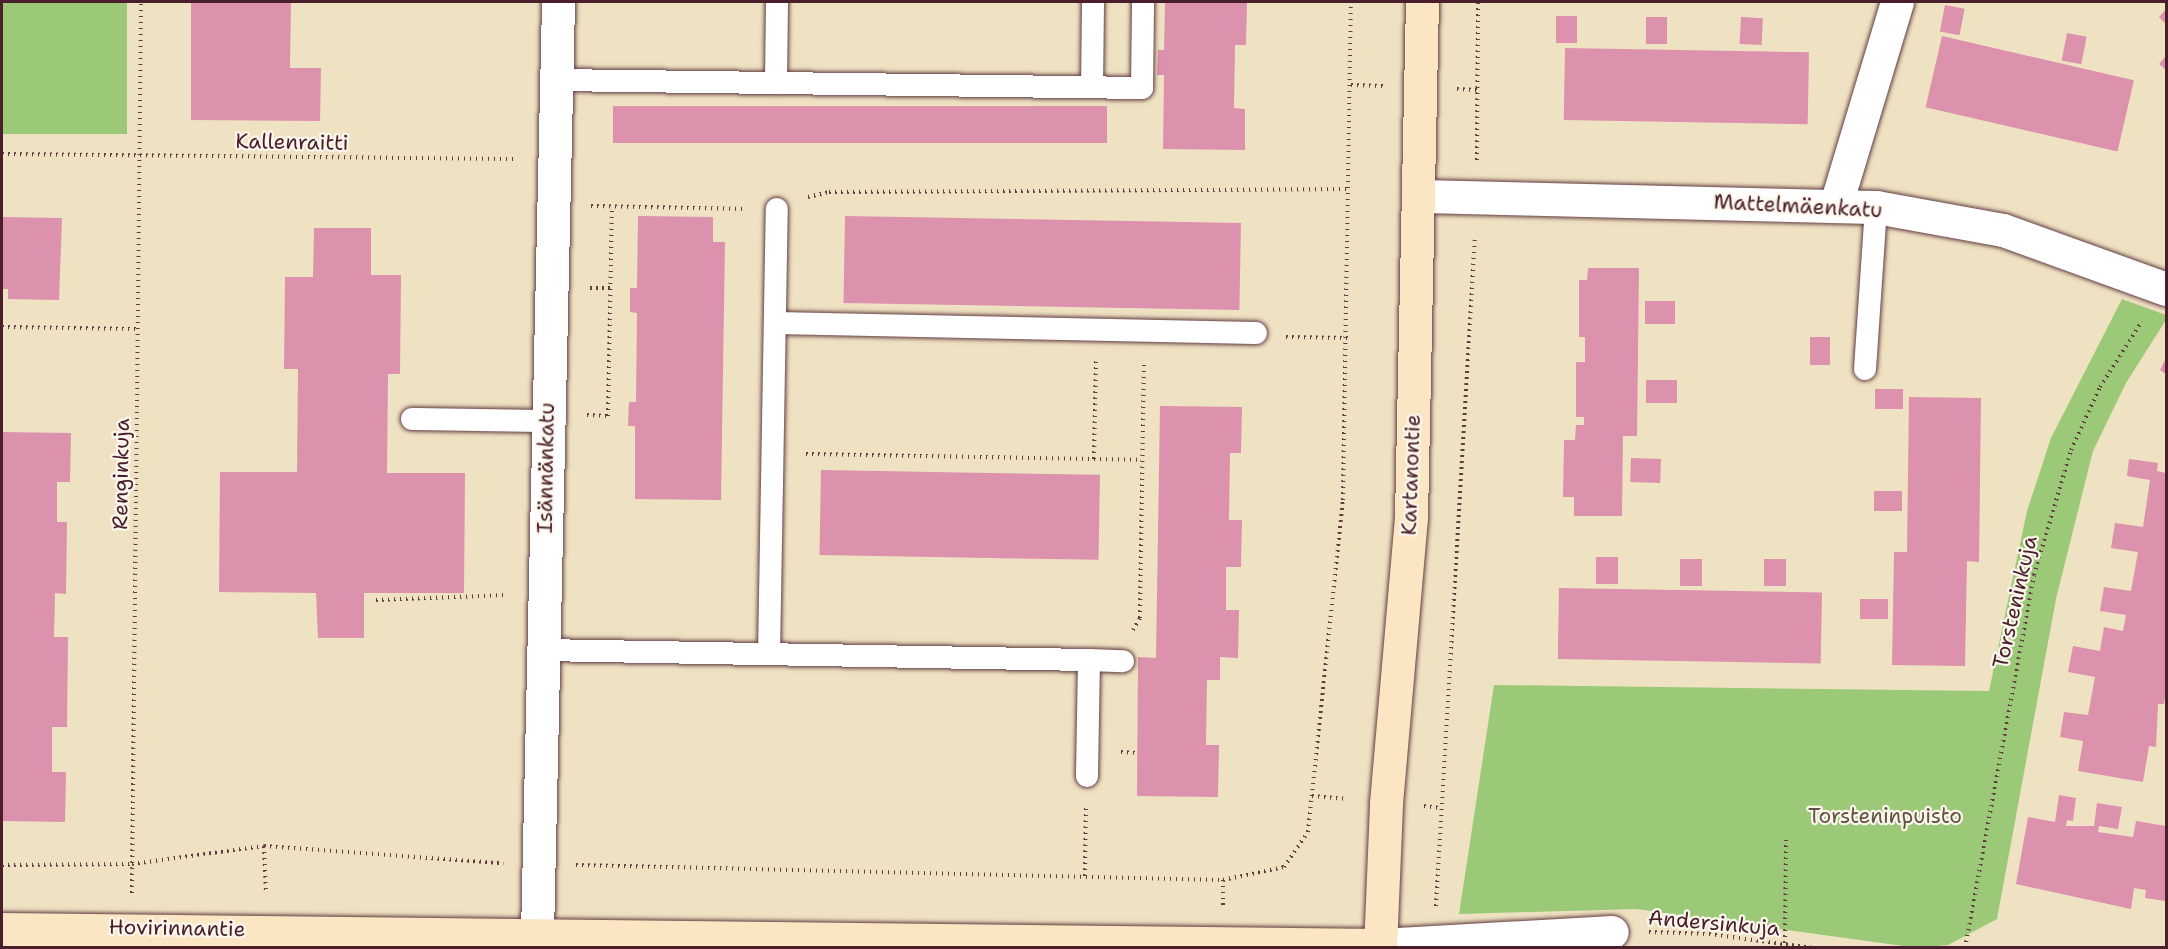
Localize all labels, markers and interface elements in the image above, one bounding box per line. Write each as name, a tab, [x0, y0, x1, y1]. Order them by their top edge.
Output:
street label: Kallenraitti	[235, 128, 349, 156]
street label: Mattelmäenkatu	[1713, 189, 1883, 223]
street label: Isännänkatu	[532, 402, 560, 534]
street label: Kartanontie	[1396, 414, 1426, 536]
street label: Renginkuja	[107, 418, 135, 530]
street label: Torsteninkuja	[1987, 533, 2043, 671]
park label: Torsteninpuisto	[1808, 803, 1962, 829]
street label: Andersinkuja	[1647, 905, 1781, 941]
street label: Hovirinnantie	[108, 914, 246, 942]

